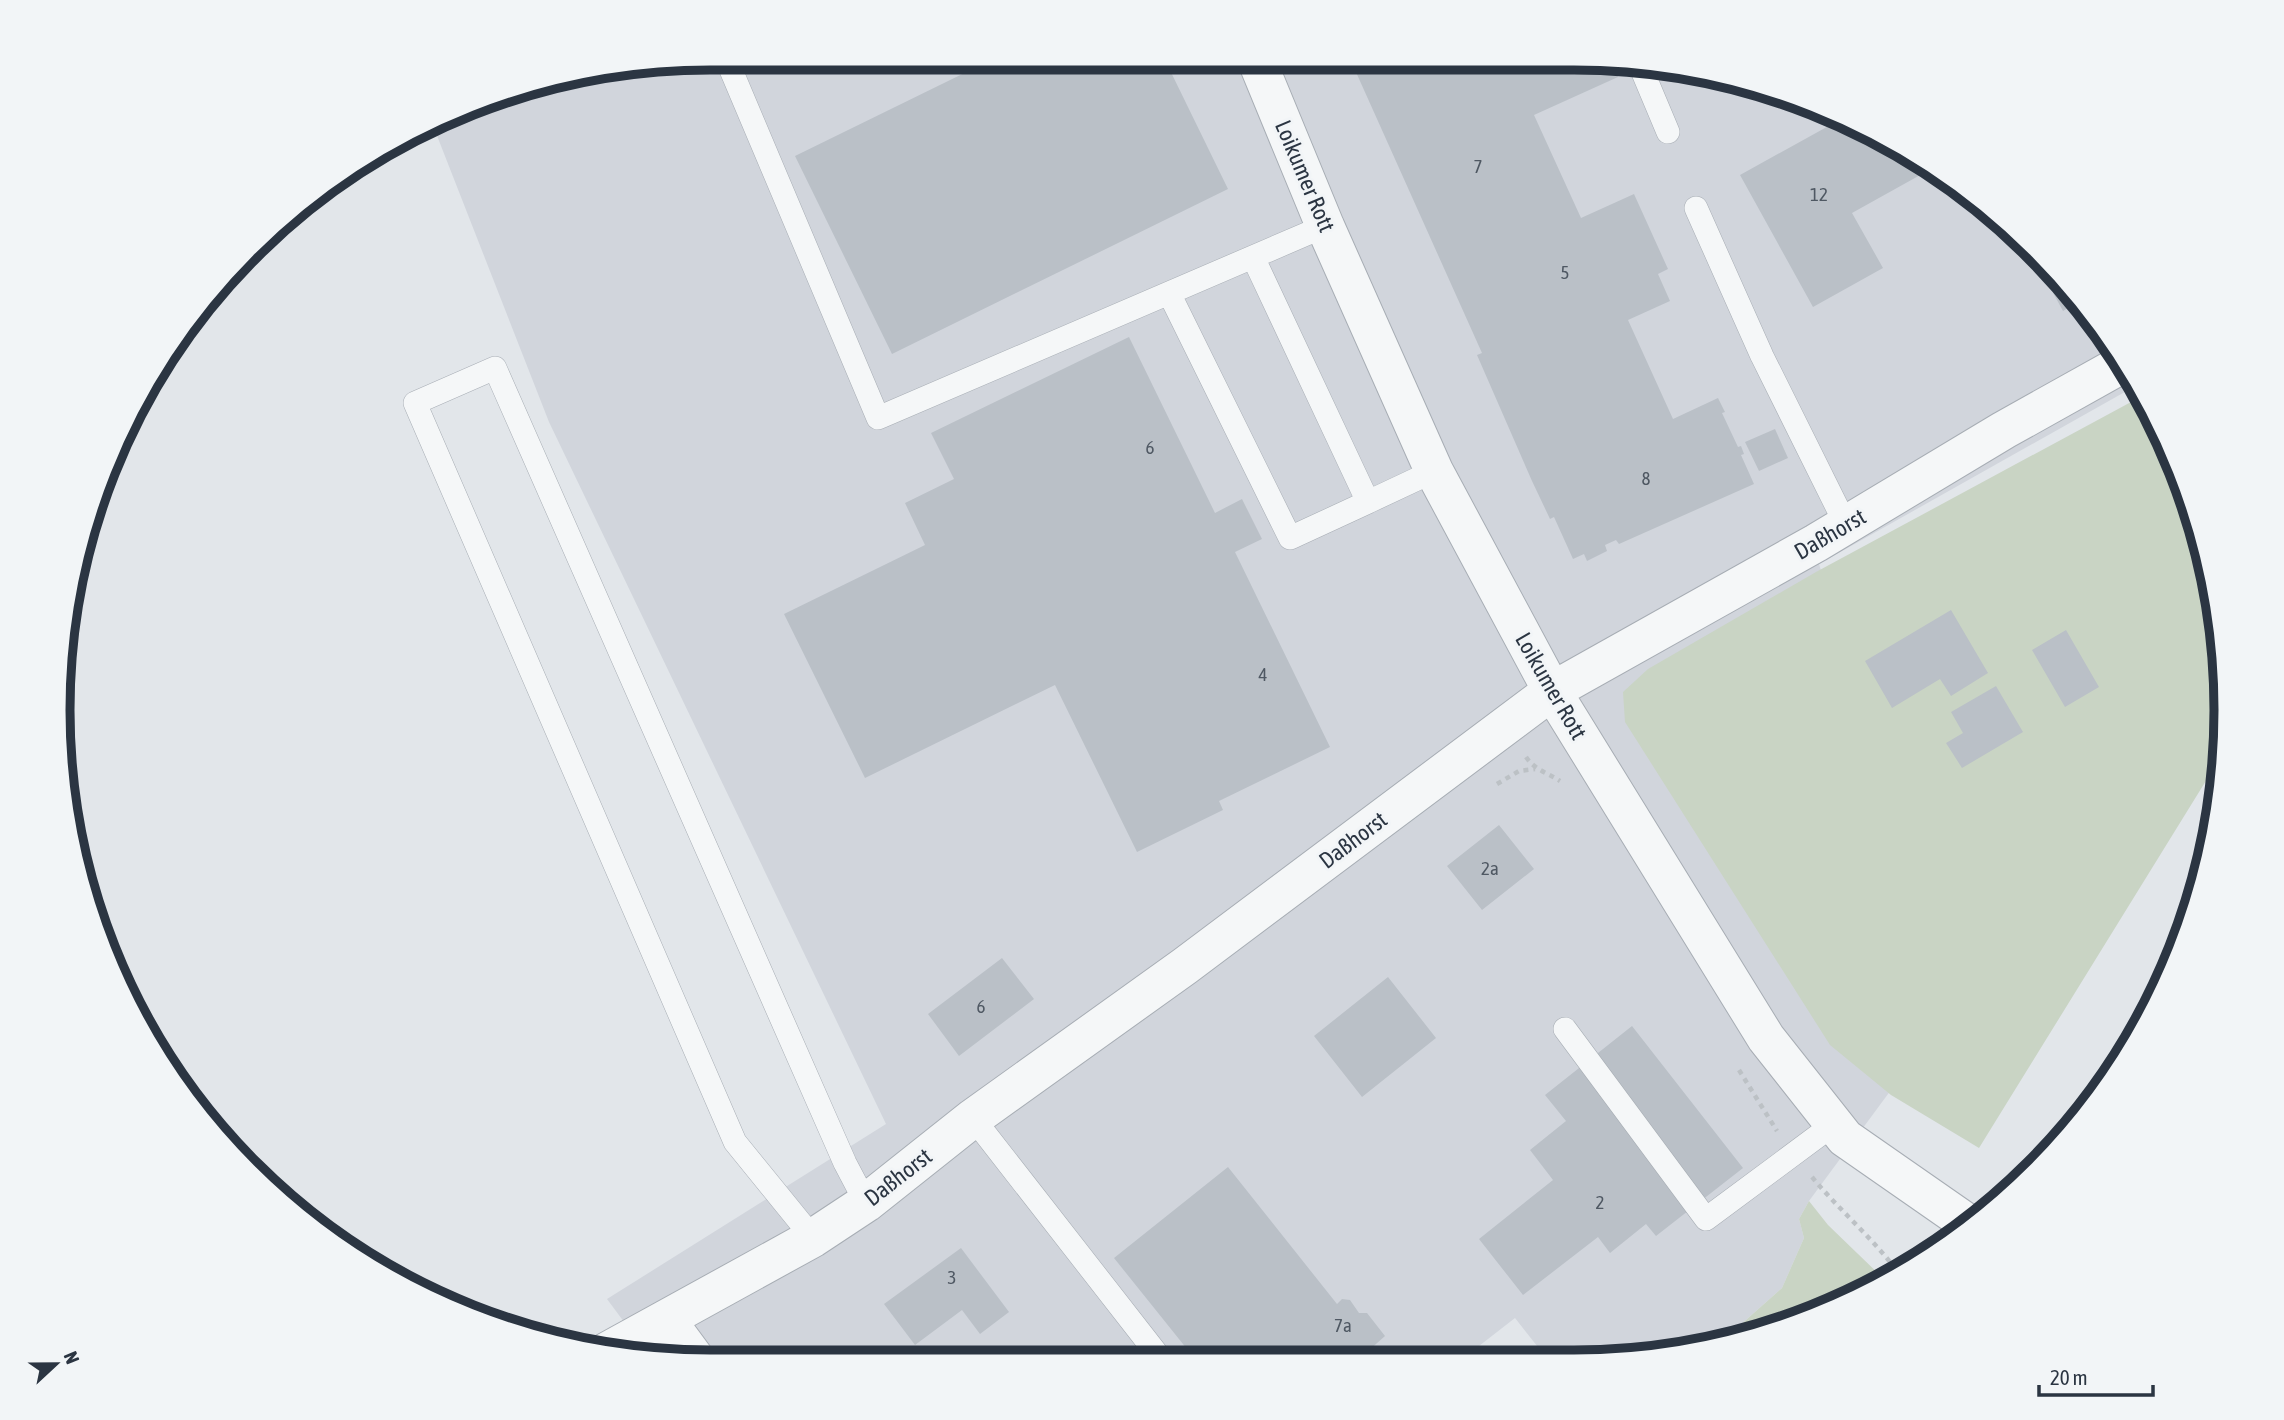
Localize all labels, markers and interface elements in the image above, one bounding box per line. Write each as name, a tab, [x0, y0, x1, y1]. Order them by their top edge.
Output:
street label: Loikumer Rott	[1270, 116, 1340, 236]
house number: 7	[1474, 155, 1482, 177]
house number: 12	[1810, 183, 1828, 205]
house number: 5	[1561, 261, 1569, 283]
house number: 6	[1146, 436, 1155, 458]
house number: 8	[1642, 467, 1651, 489]
street label: Daßhorst	[1790, 503, 1870, 565]
street label: Loikumer Rott	[1510, 628, 1592, 744]
house number: 4	[1259, 663, 1268, 685]
street label: Daßhorst	[1314, 806, 1392, 874]
house number: 2a	[1481, 857, 1499, 879]
house number: 6	[977, 995, 986, 1017]
street label: Daßhorst	[859, 1143, 937, 1211]
house number: 2	[1596, 1191, 1604, 1213]
house number: 3	[948, 1266, 956, 1288]
house number: 7a	[1334, 1314, 1352, 1336]
north arrow	[21, 1329, 91, 1399]
text: N	[59, 1348, 84, 1367]
scale bar	[2039, 1354, 2153, 1398]
text: 20 m	[2050, 1365, 2088, 1389]

